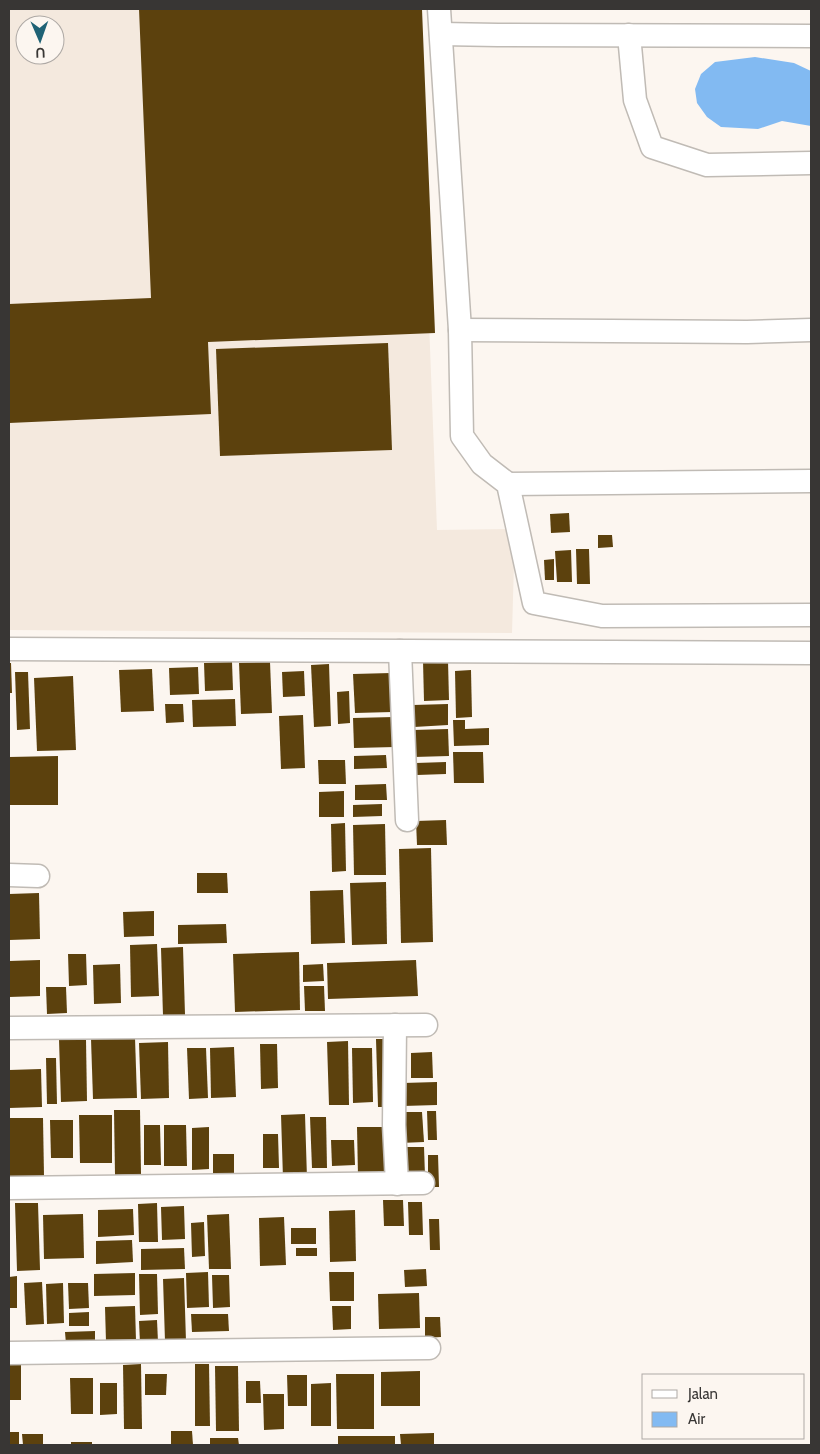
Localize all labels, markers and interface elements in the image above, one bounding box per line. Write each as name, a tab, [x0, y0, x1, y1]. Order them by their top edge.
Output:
north arrow	[15, 15, 65, 65]
text: U	[35, 44, 46, 62]
legend	[642, 1374, 805, 1439]
text: Jalan	[687, 1385, 718, 1403]
text: Air	[688, 1410, 705, 1428]

